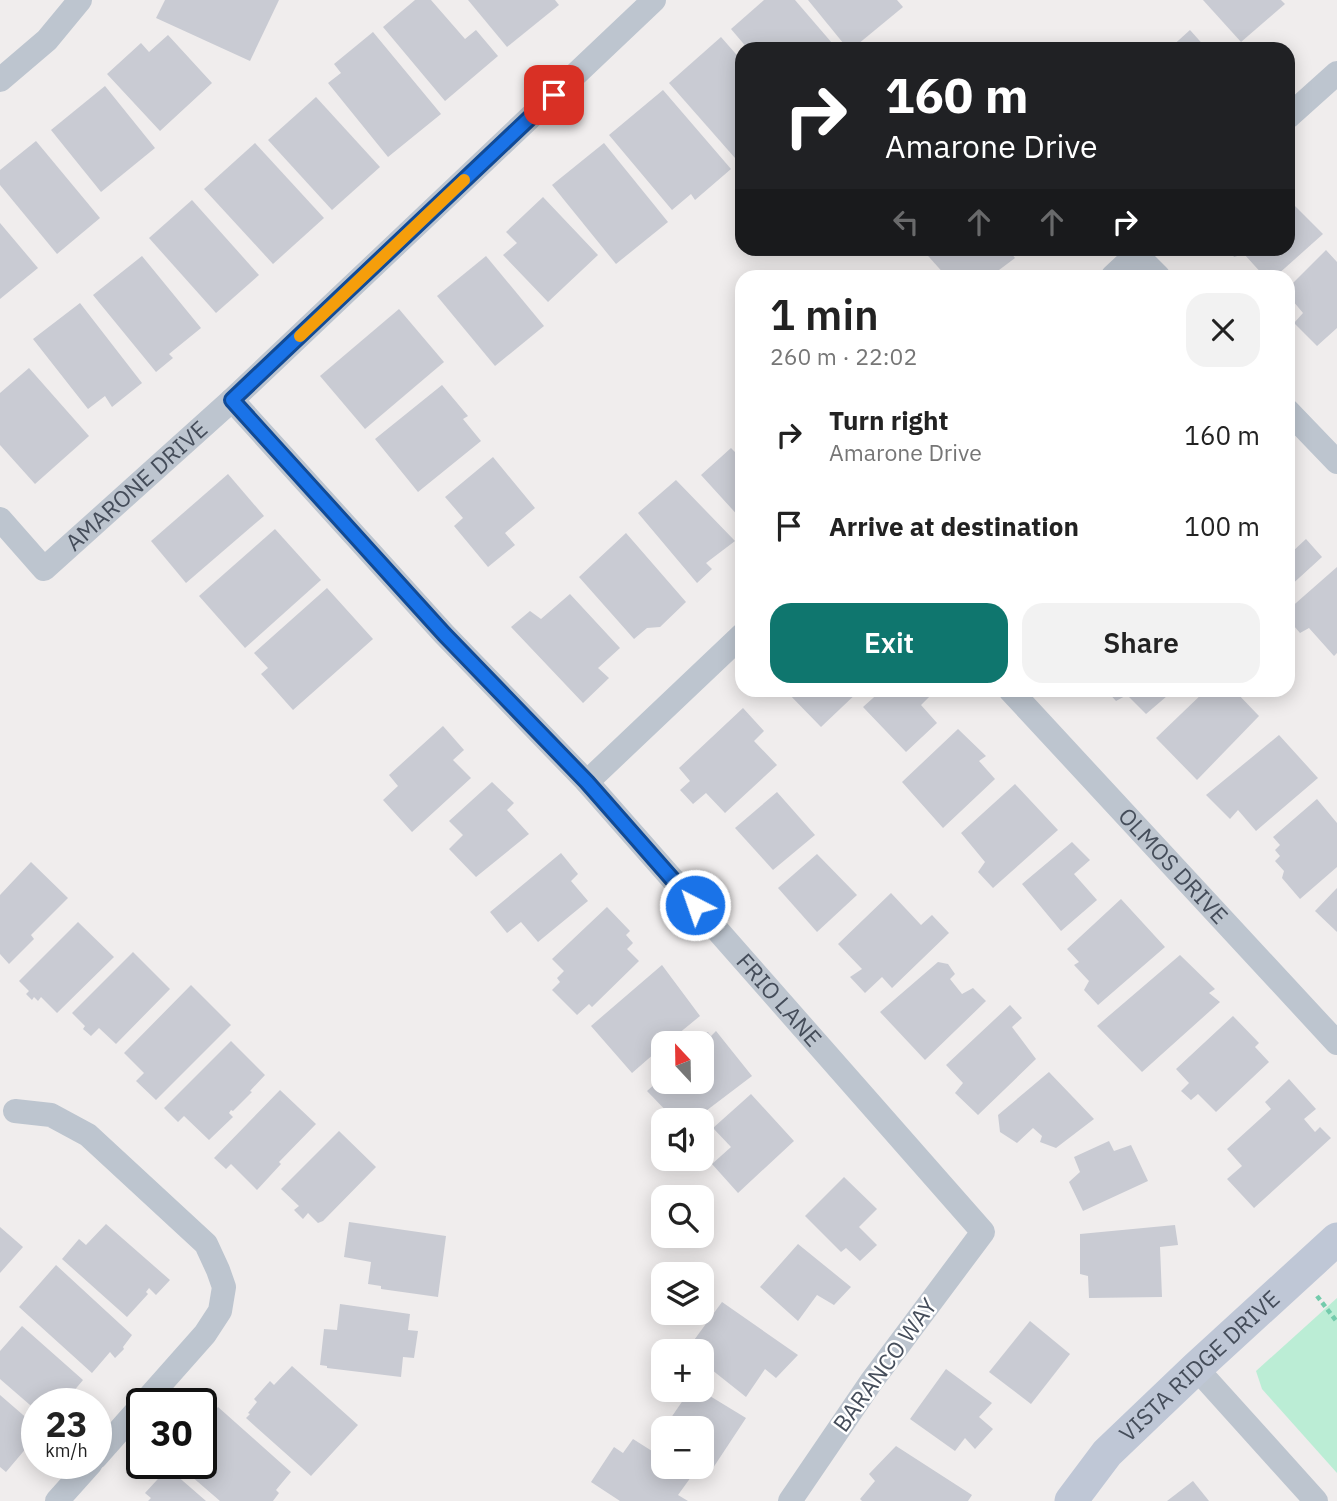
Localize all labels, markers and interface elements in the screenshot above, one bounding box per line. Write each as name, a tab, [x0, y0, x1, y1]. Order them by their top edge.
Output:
text: 160 m	[885, 63, 1029, 126]
pin	[524, 65, 584, 125]
icon: right	[770, 70, 861, 161]
icon: arrive	[535, 76, 573, 114]
text: Amarone Drive	[885, 125, 1098, 167]
icon: left	[887, 203, 925, 241]
icon: ahead	[960, 203, 998, 241]
icon: ahead	[1033, 203, 1071, 241]
icon: right	[1106, 203, 1144, 241]
text: 1 min	[770, 287, 879, 342]
button: close	[1186, 293, 1260, 367]
text: 260 m · 22:02	[770, 341, 917, 371]
text: Turn right	[829, 403, 948, 437]
street label: AMARONE DRIVE	[59, 413, 213, 557]
icon: right	[770, 416, 808, 454]
text: 160 m	[1184, 418, 1260, 452]
text: Amarone Drive	[829, 437, 982, 467]
icon: arrive	[770, 507, 808, 545]
text: Arrive at destination	[829, 509, 1079, 543]
text: 100 m	[1184, 509, 1260, 543]
button: Exit	[770, 603, 1008, 683]
button: Share	[1022, 603, 1260, 683]
street label: OLMOS DRIVE	[1112, 801, 1235, 930]
position arrow	[658, 868, 732, 942]
street label: FRIO LANE	[730, 946, 829, 1052]
north arrow	[651, 1031, 714, 1094]
map controls	[651, 1031, 714, 1479]
button: sound	[651, 1108, 714, 1171]
button: search	[651, 1185, 714, 1248]
button: layers	[651, 1262, 714, 1325]
street label: VISTA RIDGE DRIVE	[1112, 1283, 1286, 1448]
street label: BARANCO WAY	[825, 1291, 943, 1437]
button: +	[651, 1339, 714, 1402]
speed limit sign: 30	[126, 1388, 217, 1479]
text: 23	[45, 1401, 88, 1447]
button: −	[651, 1416, 714, 1479]
text: km/h	[45, 1439, 88, 1462]

